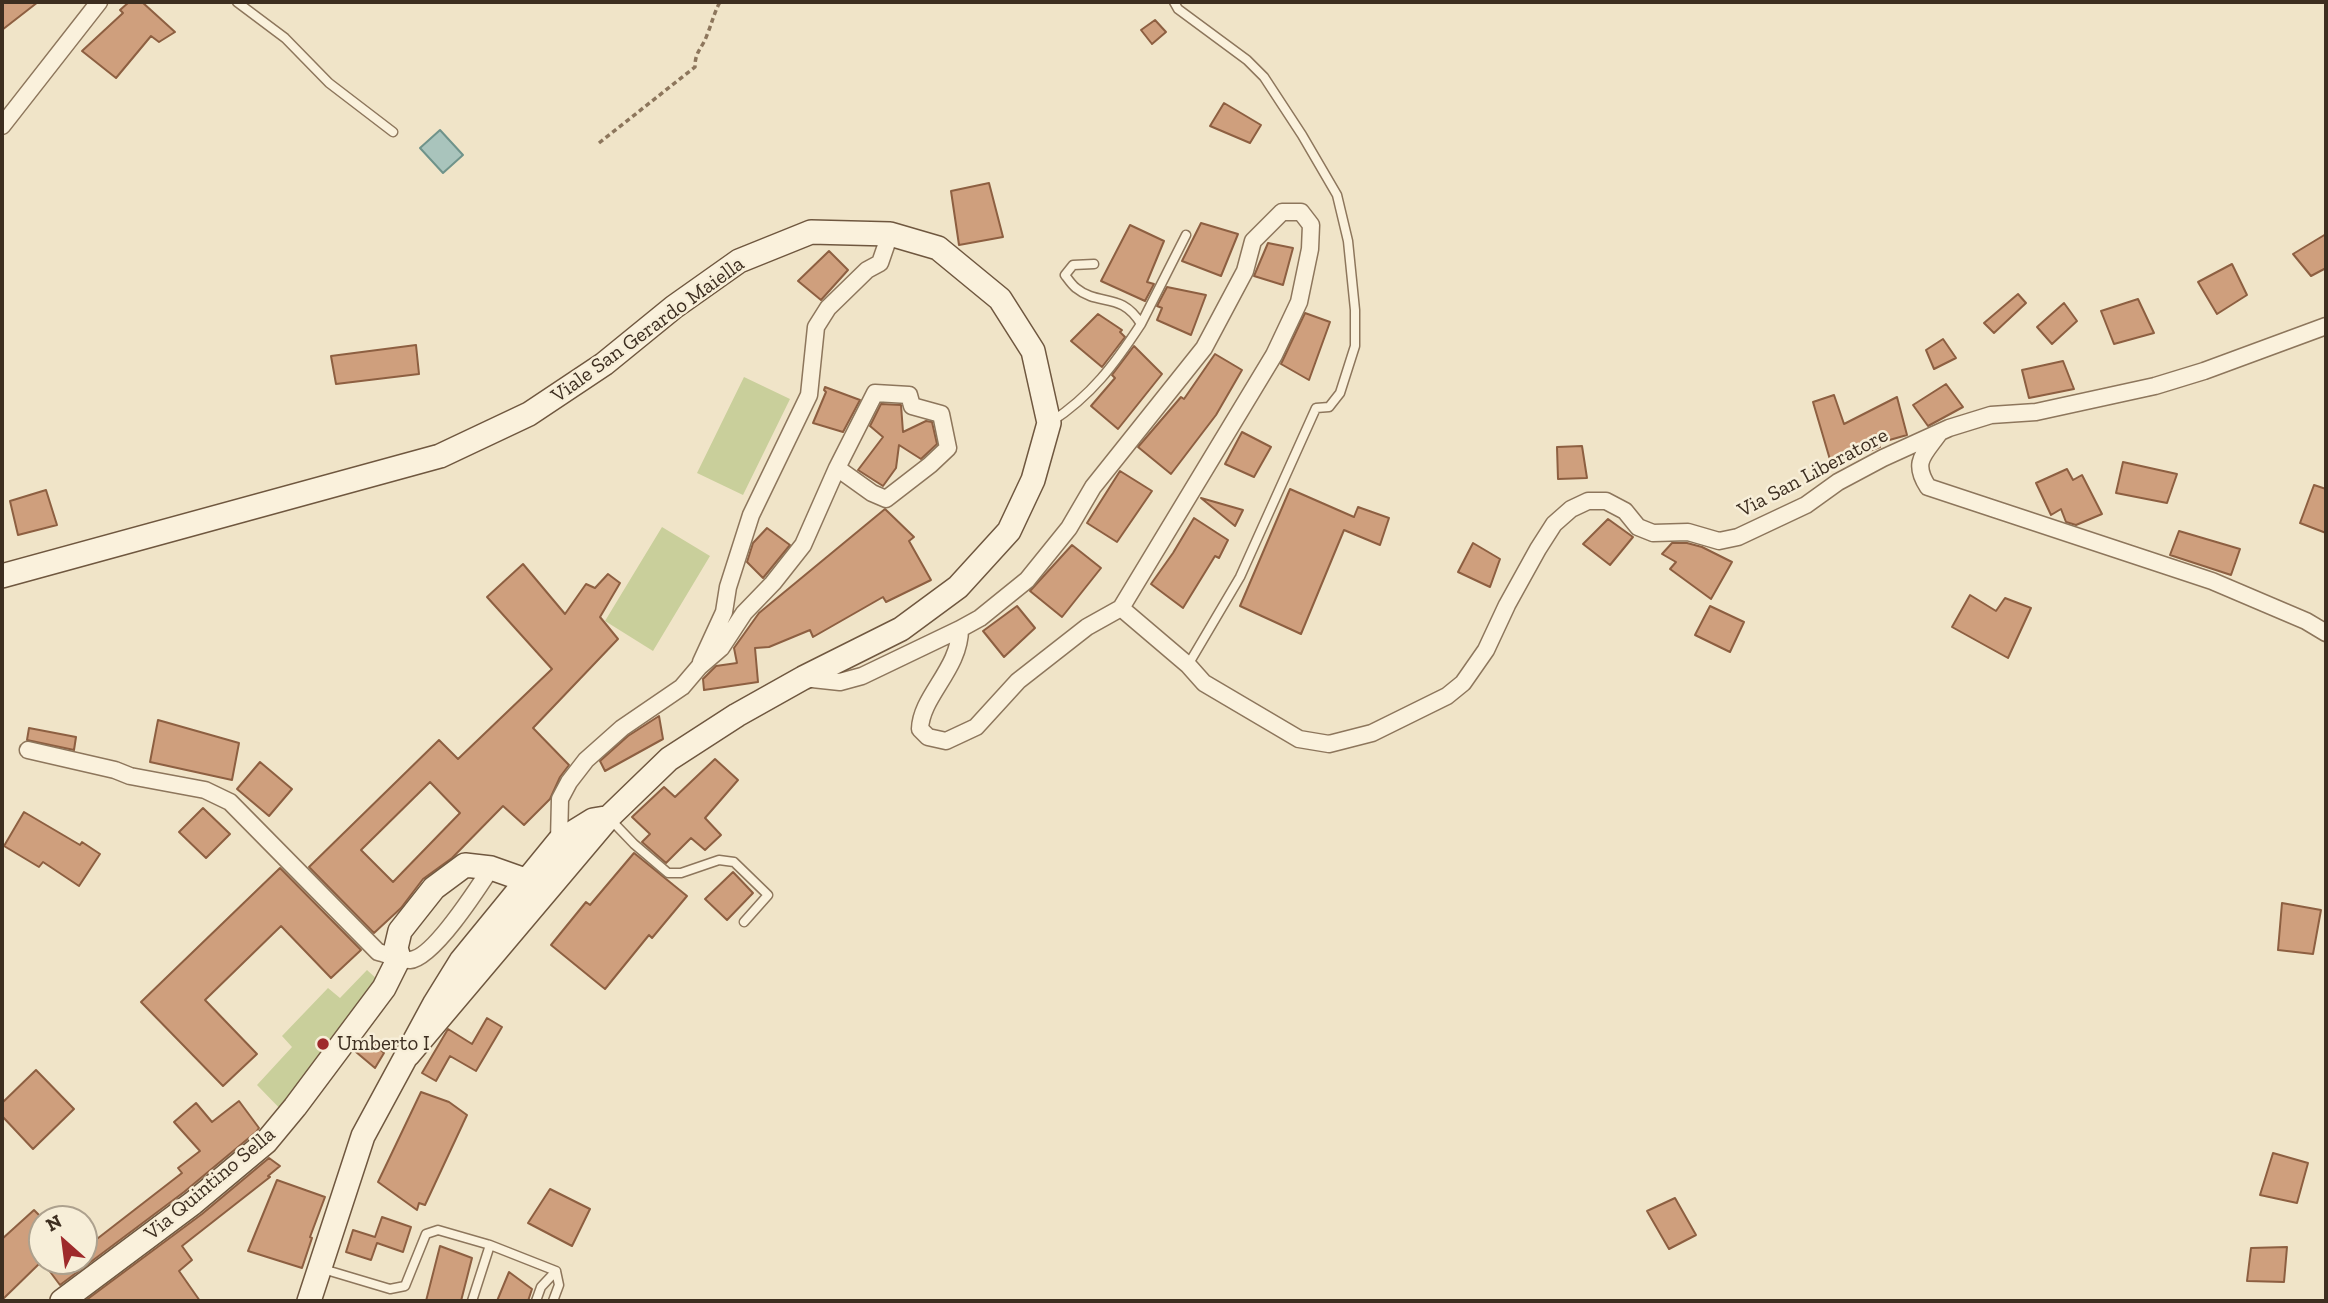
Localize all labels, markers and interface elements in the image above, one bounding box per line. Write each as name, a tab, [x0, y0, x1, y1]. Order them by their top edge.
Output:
street label: Viale San Gerardo Maiella	[547, 252, 749, 408]
street label: Via San Liberatore	[1733, 423, 1893, 523]
place label: Umberto I	[337, 1031, 430, 1057]
marker: Umberto I	[315, 1036, 331, 1052]
street label: Via Quintino Sella	[140, 1122, 280, 1246]
north arrow	[28, 1205, 98, 1275]
text: N	[42, 1209, 66, 1236]

